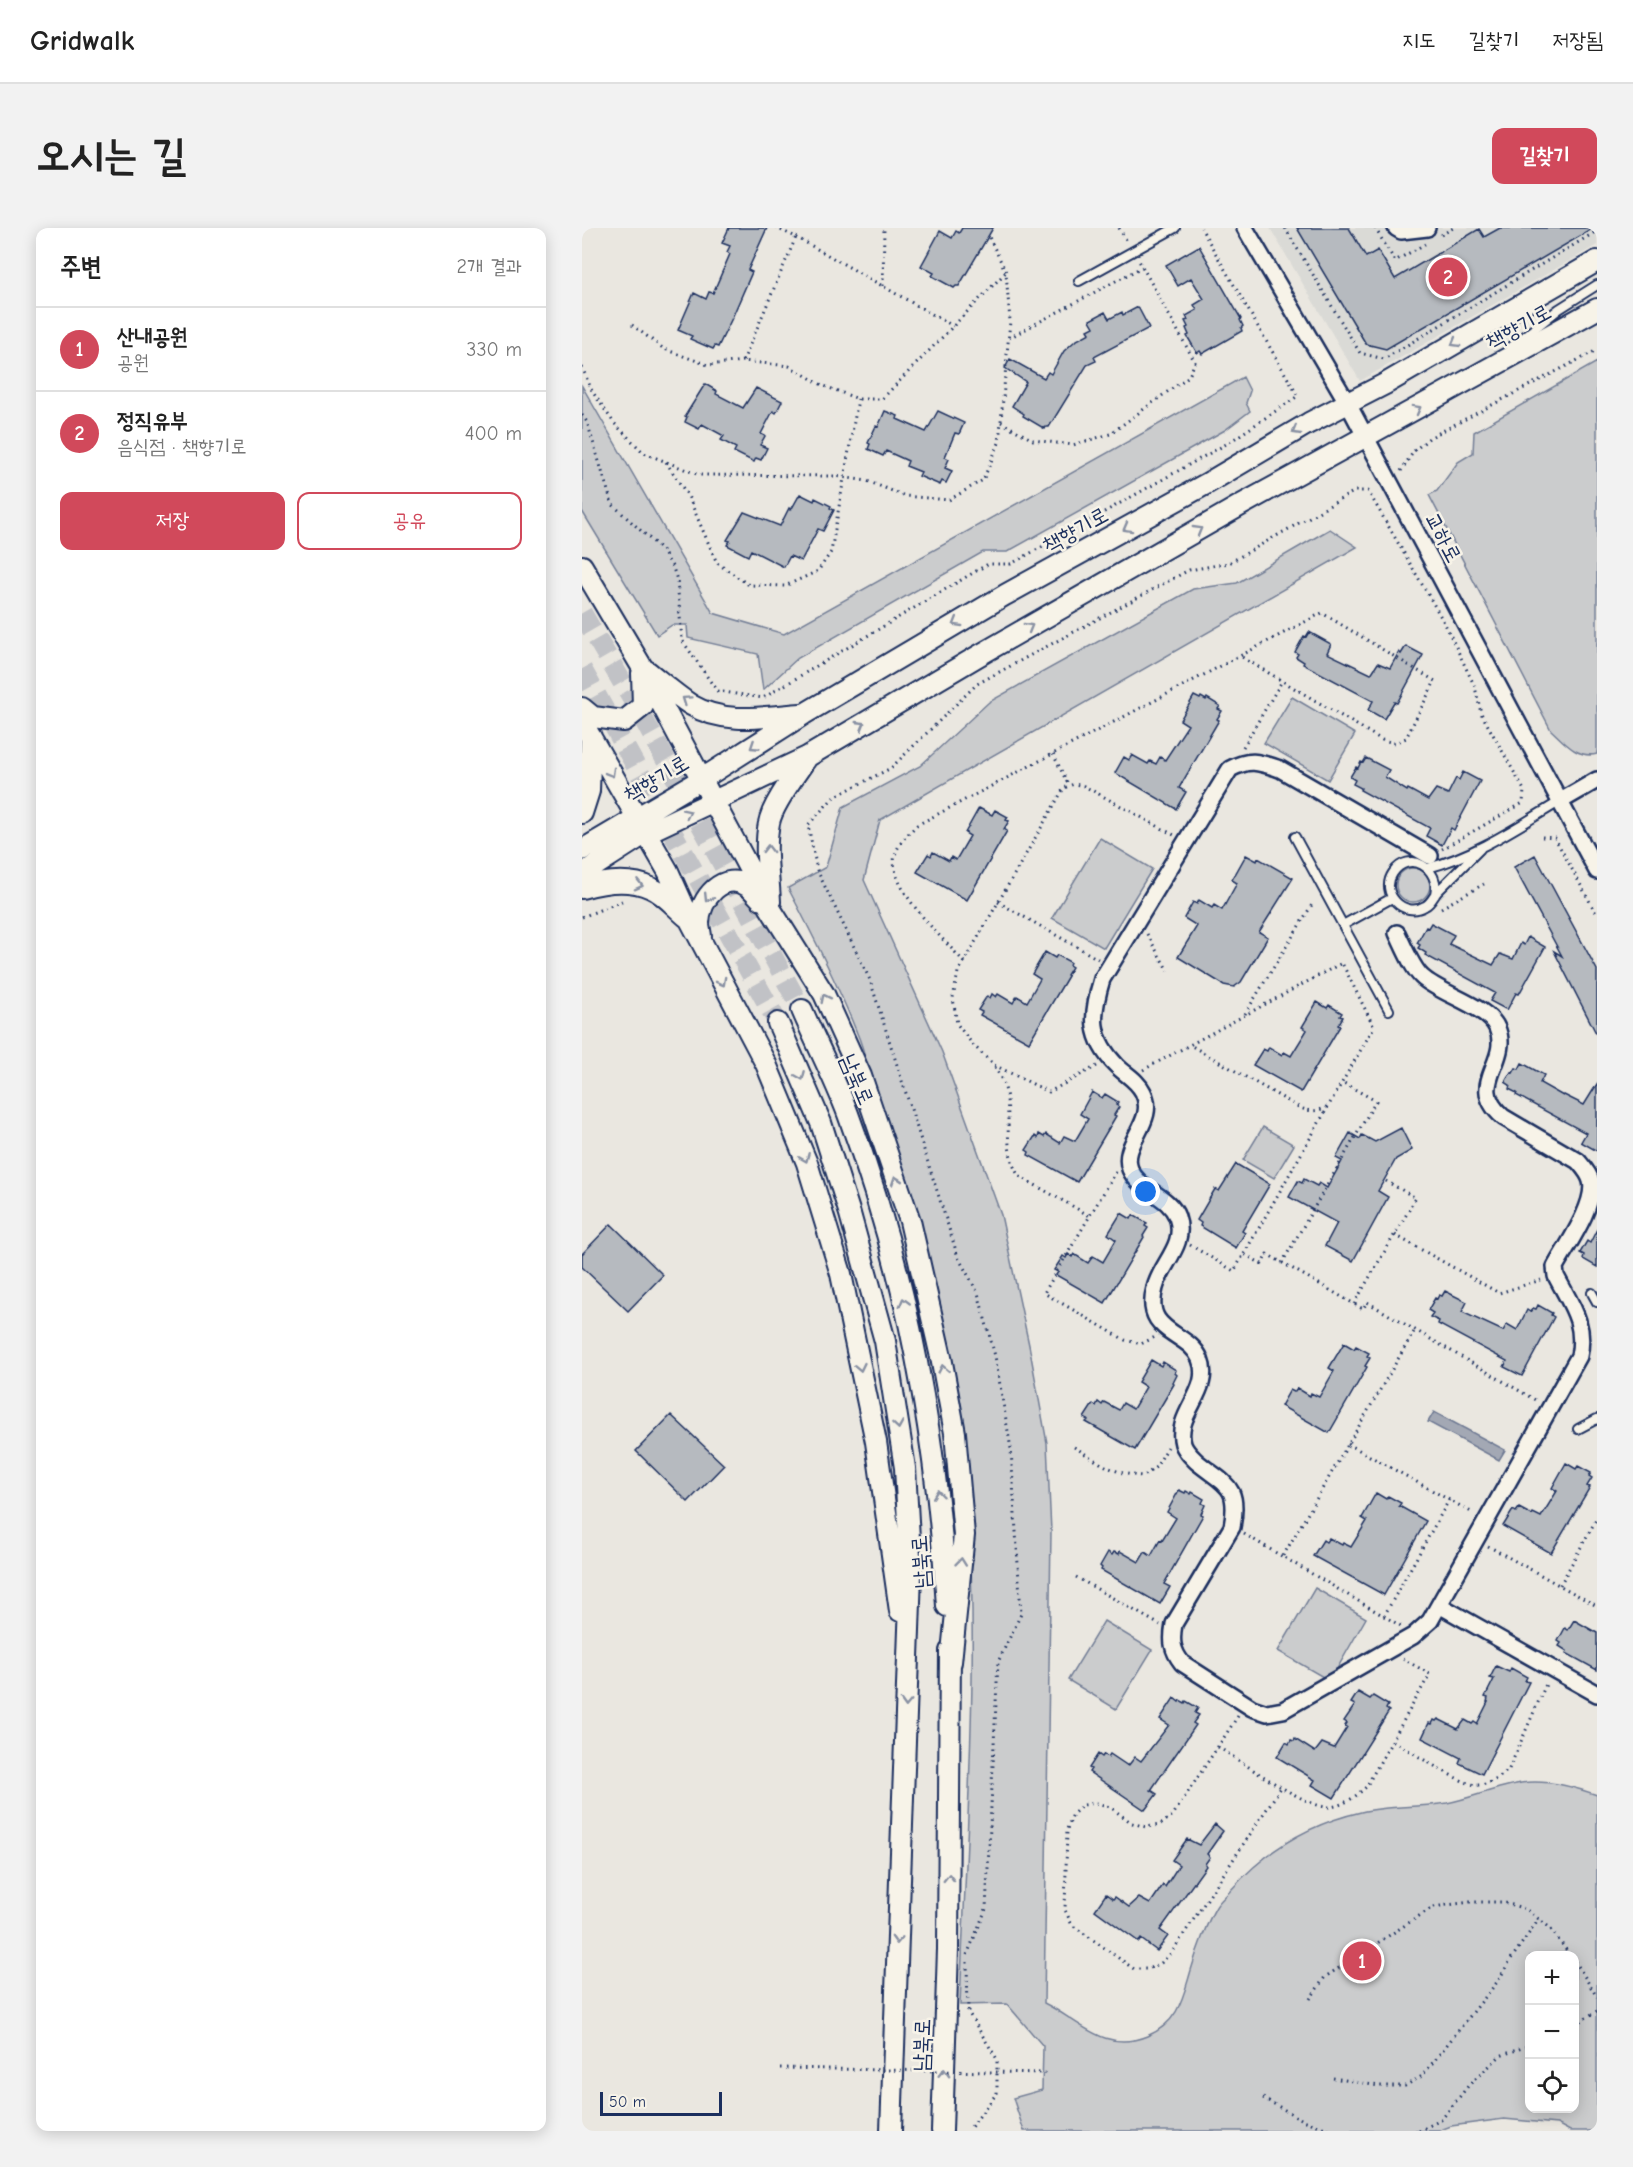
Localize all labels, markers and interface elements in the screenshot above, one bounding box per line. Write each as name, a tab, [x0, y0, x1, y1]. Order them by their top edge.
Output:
text: Gridwalk	[30, 25, 134, 57]
text: 지도	[1402, 28, 1436, 52]
text: 길찾기	[1469, 28, 1519, 52]
text: 저장됨	[1552, 28, 1603, 52]
button: 길찾기	[1492, 128, 1597, 184]
text: 오시는 길	[36, 131, 186, 180]
text: 주변	[60, 252, 102, 282]
pin: 2	[1428, 254, 1468, 300]
text: 2개 결과	[457, 255, 522, 278]
street label: 책향기로	[1481, 298, 1556, 355]
text: 산내공원	[117, 324, 188, 350]
one-way arrow	[1451, 335, 1462, 347]
text: 1	[76, 338, 83, 361]
text: 330 m	[466, 338, 522, 361]
text: 공원	[117, 351, 149, 374]
one-way arrow	[1411, 405, 1421, 416]
text: 정직유부	[117, 408, 188, 434]
text: 2	[75, 422, 84, 445]
text: 400 m	[465, 422, 522, 445]
one-way arrow	[1292, 424, 1302, 435]
text: 음식점 · 책향기로	[117, 435, 247, 458]
button: 저장	[60, 492, 285, 550]
button: 공유	[297, 492, 522, 550]
street label: 책향기로	[1038, 501, 1113, 558]
street label: 교하로	[1419, 508, 1467, 567]
one-way arrow	[1123, 521, 1133, 532]
one-way arrow	[1192, 525, 1203, 537]
one-way arrow	[953, 616, 963, 627]
one-way arrow	[1023, 622, 1033, 634]
one-way arrow	[682, 696, 693, 707]
one-way arrow	[855, 721, 865, 732]
one-way arrow	[750, 738, 760, 750]
street label: 책향기로	[619, 749, 694, 808]
one-way arrow	[604, 767, 615, 777]
one-way arrow	[681, 809, 691, 820]
one-way arrow	[762, 845, 774, 854]
one-way arrow	[634, 877, 644, 890]
one-way arrow	[704, 892, 715, 903]
one-way arrow	[715, 975, 727, 986]
one-way arrow	[821, 994, 833, 1005]
street label: 남북로	[835, 1050, 879, 1109]
one-way arrow	[793, 1070, 805, 1081]
one-way arrow	[798, 1152, 810, 1163]
one-way arrow	[891, 1175, 904, 1186]
your location	[1131, 1177, 1160, 1206]
one-way arrow	[899, 1297, 911, 1308]
one-way arrow	[853, 1361, 866, 1371]
one-way arrow	[938, 1364, 950, 1373]
one-way arrow	[892, 1420, 904, 1429]
one-way arrow	[933, 1490, 945, 1499]
street label: 남북로	[906, 1535, 936, 1589]
one-way arrow	[955, 1558, 967, 1567]
one-way arrow	[899, 1699, 912, 1708]
one-way arrow	[942, 1873, 955, 1882]
one-way arrow	[890, 1935, 903, 1944]
pin: 1	[1342, 1938, 1382, 1984]
map controls	[1525, 1951, 1579, 2113]
button: +	[1525, 1951, 1579, 2005]
button: −	[1525, 2005, 1579, 2059]
street label: 남북로	[908, 2018, 936, 2072]
button: locate	[1525, 2059, 1579, 2113]
one-way arrow	[938, 2068, 951, 2077]
scale bar	[600, 2089, 722, 2116]
text: 50 m	[609, 2093, 646, 2111]

